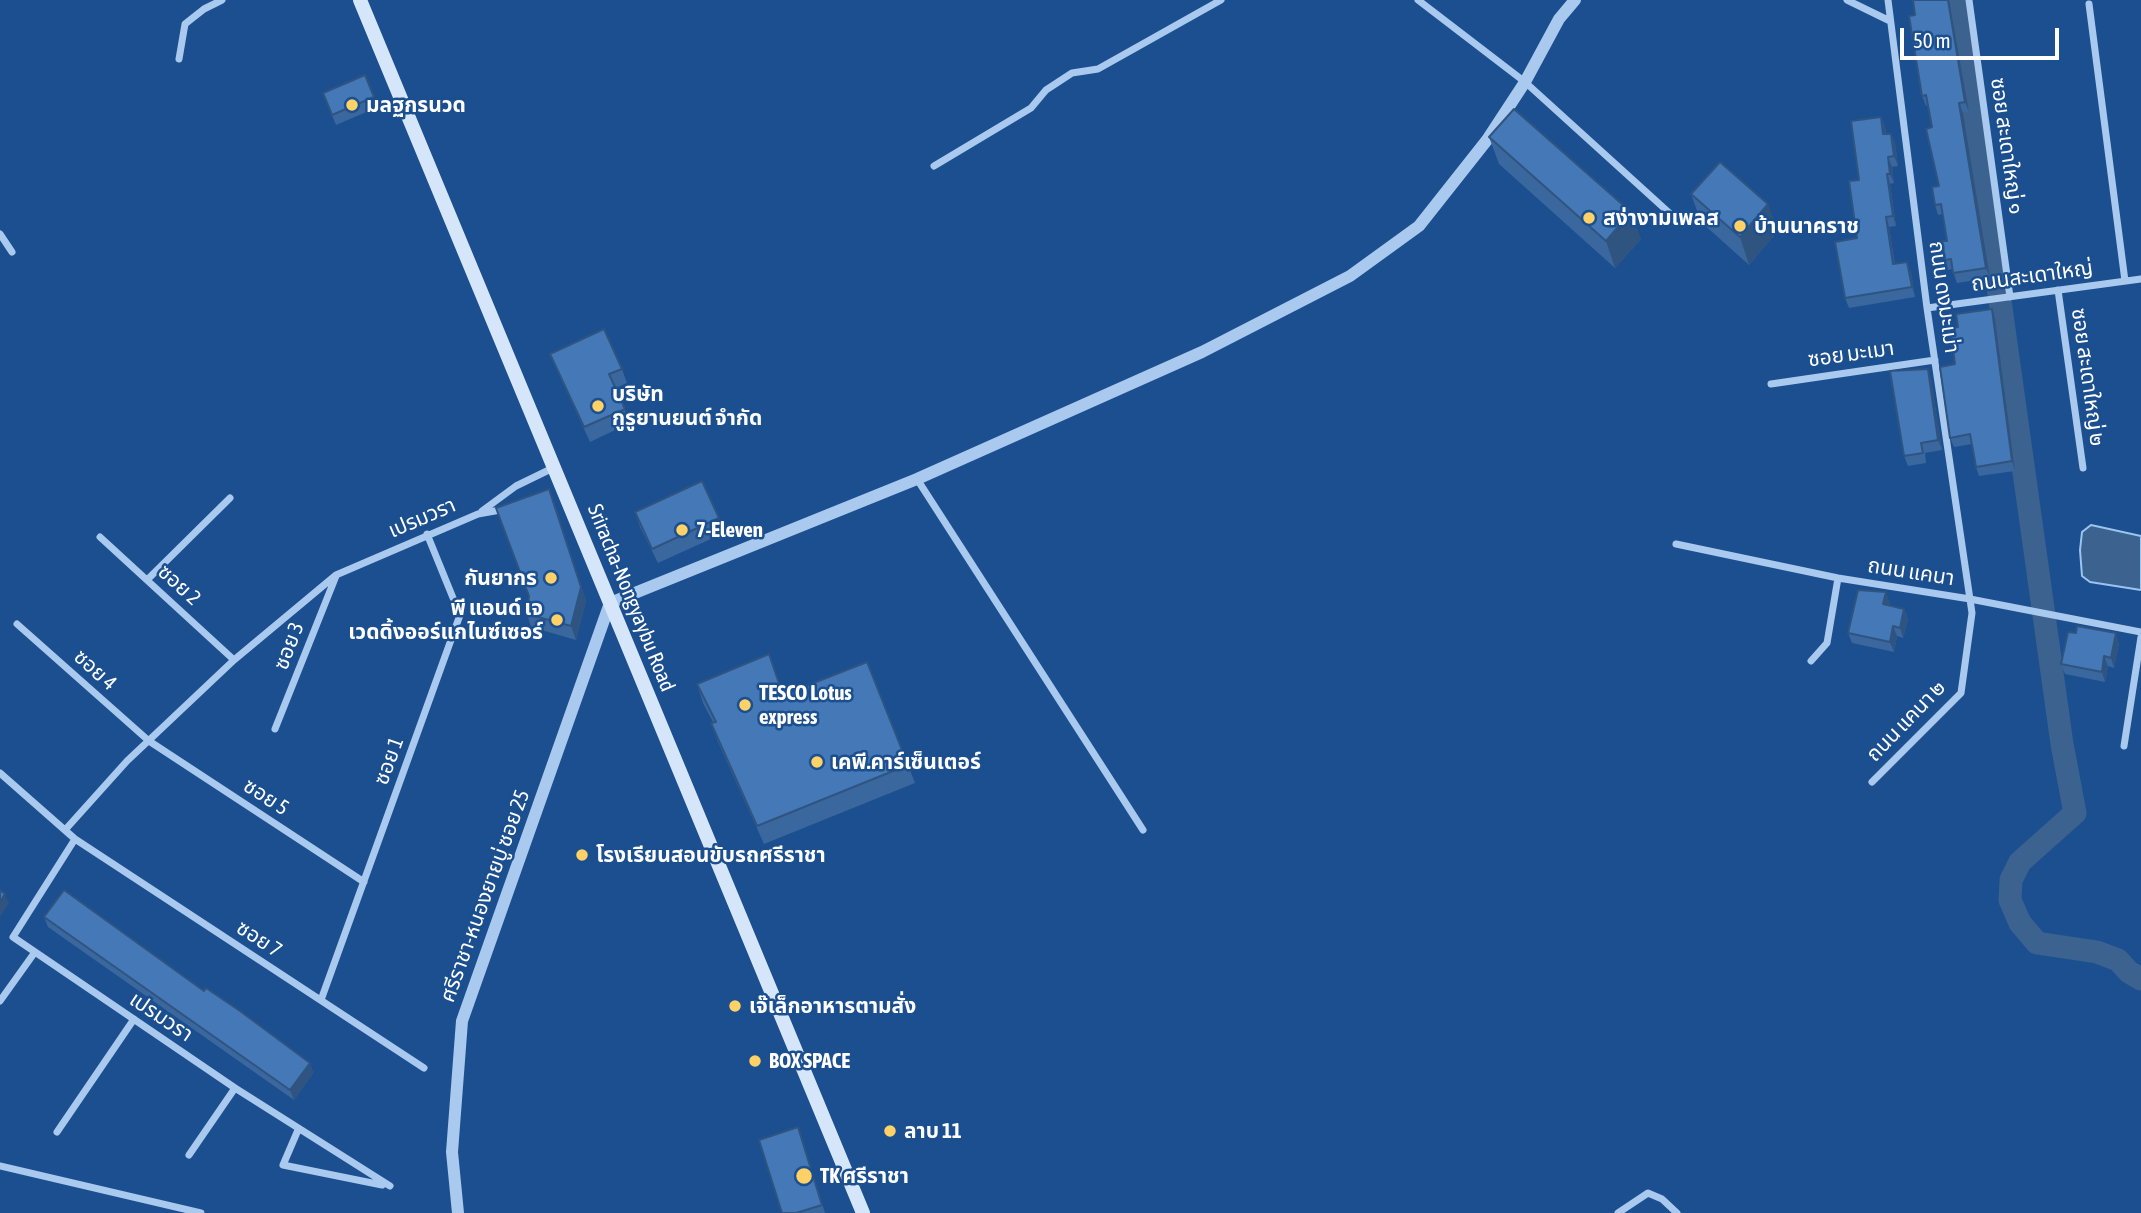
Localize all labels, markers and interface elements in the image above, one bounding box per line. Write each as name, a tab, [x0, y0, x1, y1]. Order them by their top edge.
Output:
scale bar	[1903, 14, 2062, 58]
text: 50 m	[1913, 28, 1951, 52]
street label: ซอย สะเดาใหญ่ ๑	[1985, 76, 2029, 216]
place label: มลฐกรนวด	[366, 92, 466, 118]
marker: มลฐกรนวด	[344, 97, 360, 113]
place label: สง่างามเพลส	[1603, 205, 1719, 231]
marker: สง่างามเพลส	[1581, 210, 1597, 226]
place label: บ้านนาคราช	[1754, 213, 1859, 239]
marker: บ้านนาคราช	[1732, 218, 1748, 234]
street label: ถนน ดงมะเม่า	[1924, 239, 1964, 355]
street label: ถนนสะเดาใหญ่	[1970, 255, 2094, 297]
street label: ซอย สะเดาใหญ่ ๒	[2066, 306, 2110, 448]
street label: ซอย มะเมา	[1806, 335, 1896, 373]
place label: บริษัท กูรูยานยนต์ จำกัด	[612, 381, 762, 431]
marker: บริษัท กูรูยานยนต์ จำกัด	[590, 398, 606, 414]
street label: เปรมวรา	[384, 493, 460, 543]
street label: Sriracha-Nongyaybu Road	[582, 501, 680, 695]
place label: 7-Eleven	[696, 517, 763, 543]
marker: 7-Eleven	[674, 522, 690, 538]
street label: ถนน แคนา	[1866, 553, 1956, 591]
street label: ซอย 2	[152, 559, 206, 611]
place label: กันยากร	[464, 565, 537, 591]
marker: กันยากร	[543, 570, 559, 586]
place label: พี แอนด์ เจ เวดดิ้งออร์แกไนซ์เซอร์	[348, 595, 543, 645]
marker: พี แอนด์ เจ เวดดิ้งออร์แกไนซ์เซอร์	[549, 612, 565, 628]
street label: ซอย 3	[268, 619, 310, 673]
street label: ซอย 4	[68, 644, 122, 696]
street label: ถนน แคนา ๒	[1861, 675, 1951, 767]
place label: TESCO Lotus express	[759, 680, 852, 730]
marker: TESCO Lotus express	[737, 697, 753, 713]
street label: ซอย 1	[369, 734, 409, 788]
place label: เคพี.คาร์เซ็นเตอร์	[831, 749, 981, 775]
marker: เคพี.คาร์เซ็นเตอร์	[809, 754, 825, 770]
street label: ซอย 5	[239, 773, 293, 821]
street label: ศรีราชา-หนองยายบู่ ซอย 25	[435, 786, 535, 1006]
place label: โรงเรียนสอนขับรถศรีราชา	[596, 842, 826, 868]
marker: โรงเรียนสอนขับรถศรีราชา	[574, 847, 590, 863]
street label: ซอย 7	[232, 915, 286, 963]
street label: เปรมวรา	[125, 987, 197, 1047]
place label: เจ๊เล็กอาหารตามสั่ง	[749, 993, 916, 1019]
marker: เจ๊เล็กอาหารตามสั่ง	[727, 998, 743, 1014]
place label: BOX SPACE	[769, 1048, 850, 1074]
marker: BOX SPACE	[747, 1053, 763, 1069]
place label: ลาบ 11	[904, 1118, 962, 1144]
marker: ลาบ 11	[882, 1123, 898, 1139]
place label: TK ศรีราชา	[820, 1163, 909, 1189]
marker: TK ศรีราชา	[794, 1166, 814, 1186]

